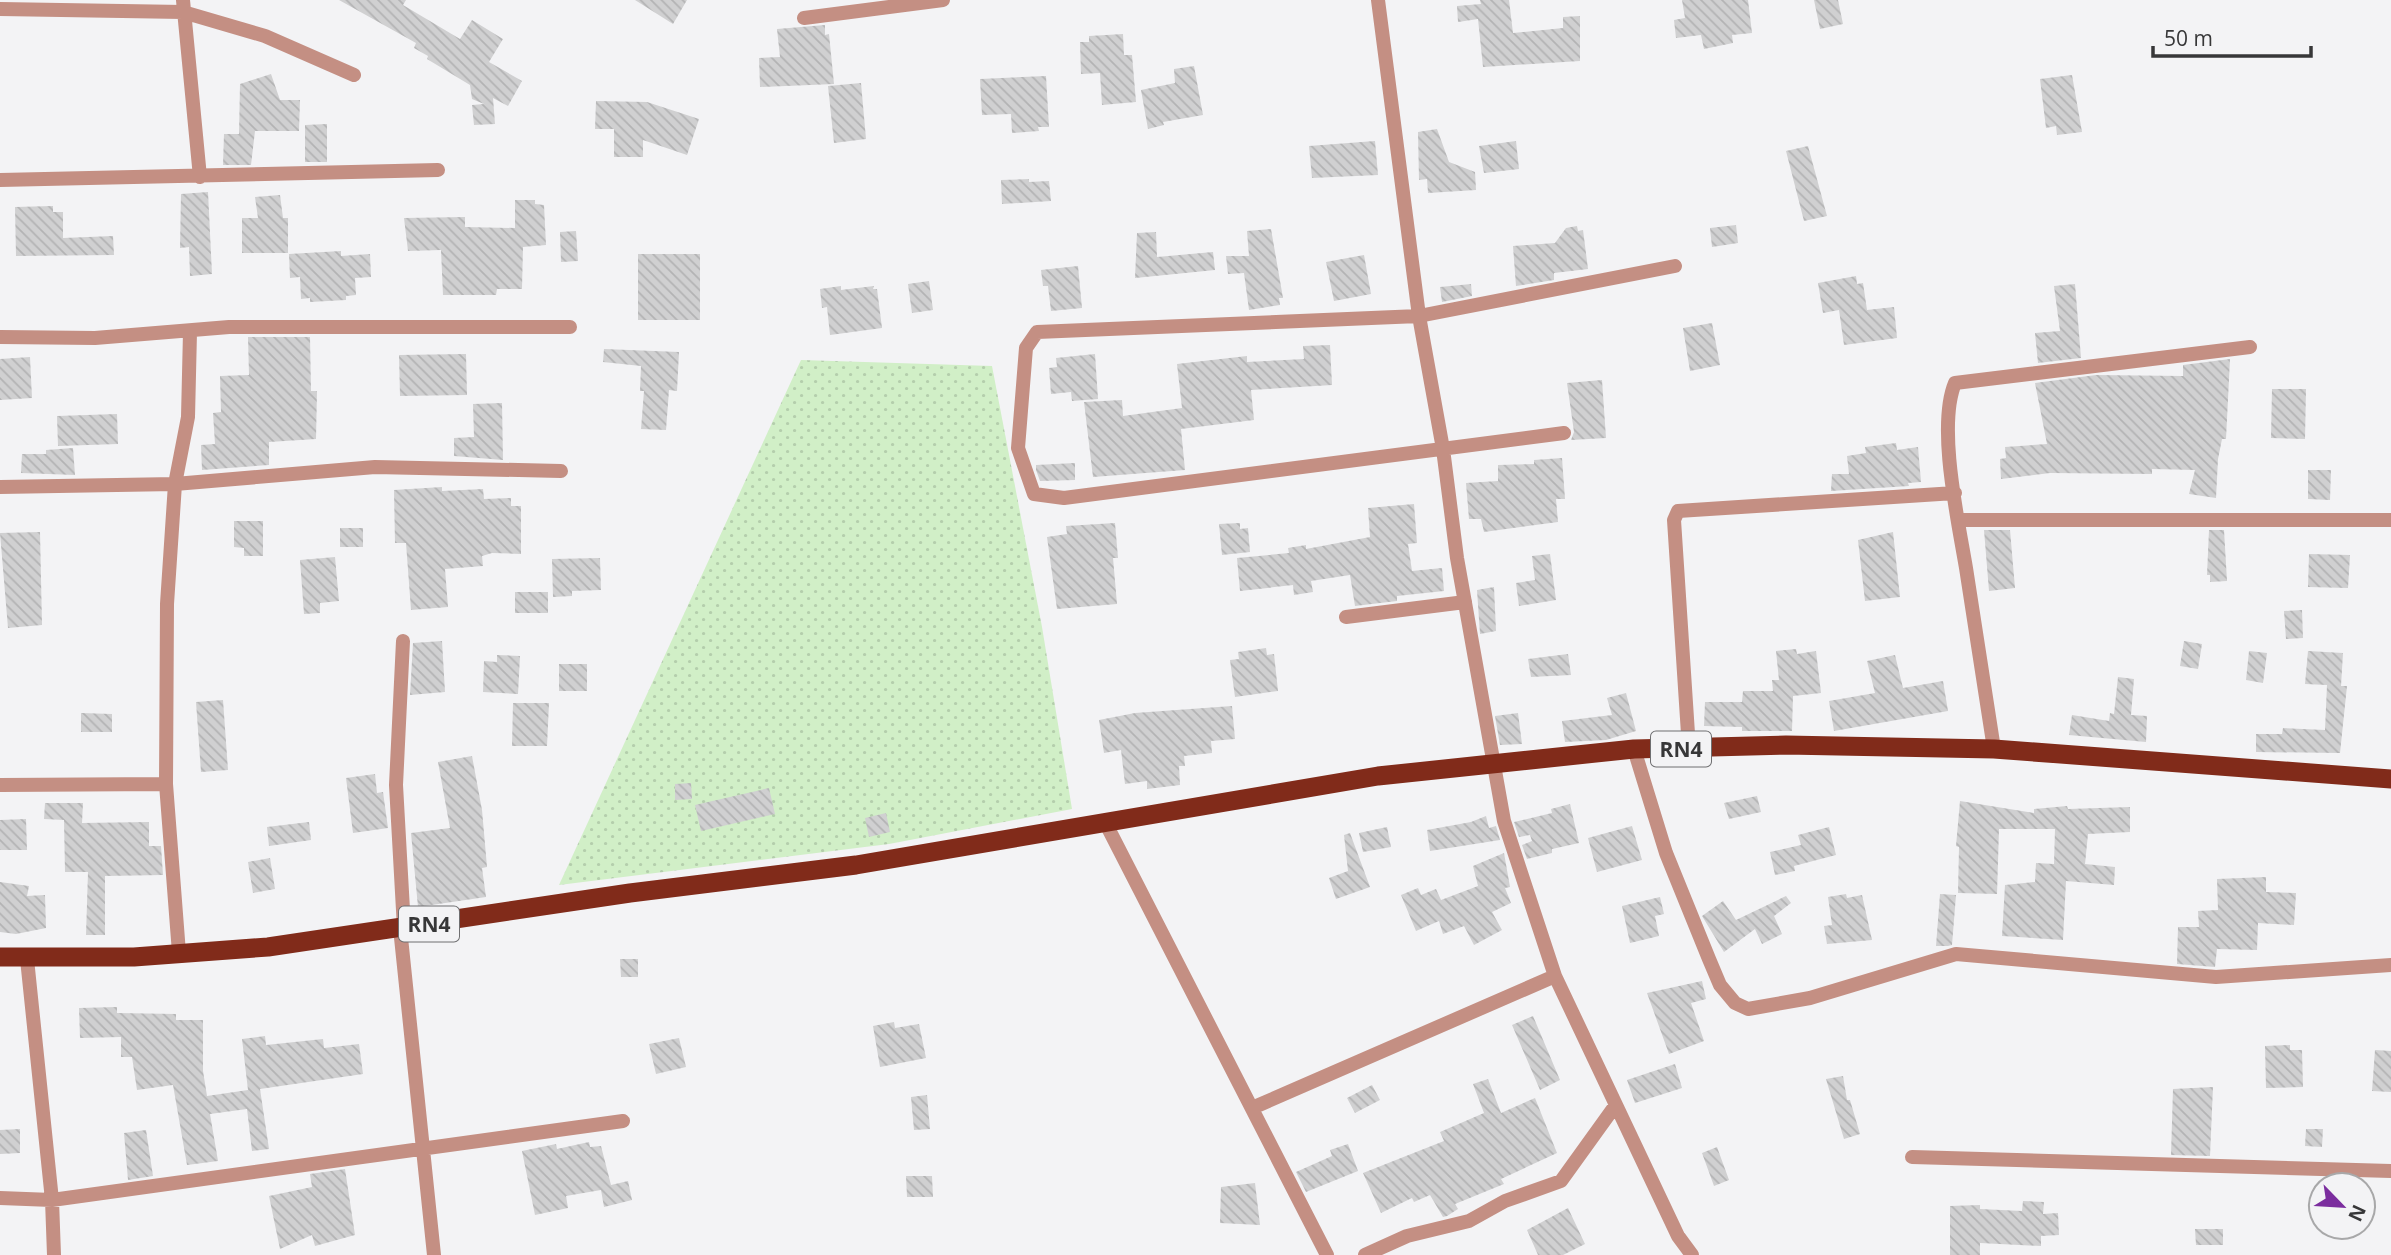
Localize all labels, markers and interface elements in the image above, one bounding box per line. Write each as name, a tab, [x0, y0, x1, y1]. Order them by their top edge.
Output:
scale bar	[2153, 14, 2310, 58]
text: 50 m	[2164, 24, 2213, 52]
road number: RN4	[1651, 732, 1711, 766]
road number: RN4	[399, 906, 459, 942]
north arrow	[2307, 1171, 2377, 1241]
text: N	[2342, 1201, 2372, 1226]

